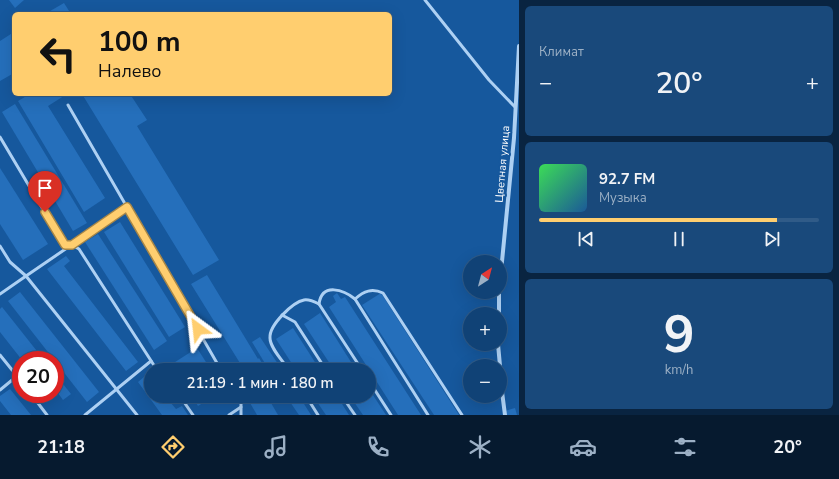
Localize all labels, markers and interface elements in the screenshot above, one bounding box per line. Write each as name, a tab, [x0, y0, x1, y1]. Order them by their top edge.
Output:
text: 100 m	[98, 23, 181, 61]
icon: left	[32, 28, 84, 80]
text: Климат	[539, 43, 584, 61]
text: Налево	[98, 59, 162, 83]
text: 20°	[655, 63, 703, 104]
text: −	[539, 68, 552, 98]
text: +	[806, 68, 819, 98]
street label: Цветная улица	[492, 125, 513, 203]
text: 92.7 FM	[599, 169, 655, 189]
pin	[28, 171, 62, 212]
icon: arrive	[34, 177, 56, 199]
text: Музыка	[599, 189, 647, 207]
icon: previous	[575, 228, 597, 250]
icon: pause	[668, 228, 690, 250]
icon: next	[761, 228, 783, 250]
north arrow	[463, 255, 507, 299]
map controls	[463, 255, 507, 403]
text: 9	[663, 299, 695, 370]
button: +	[463, 307, 507, 351]
position arrow	[177, 308, 219, 350]
speed limit sign: 20	[12, 351, 64, 403]
button: −	[463, 359, 507, 403]
text: km/h	[665, 361, 693, 379]
text: 21:19 · 1 мин · 180 m	[186, 373, 334, 393]
icon: directions	[159, 433, 187, 461]
icon: music	[262, 433, 290, 461]
icon: phone	[364, 433, 392, 461]
icon: climate	[466, 433, 494, 461]
icon: car	[569, 433, 597, 461]
icon: filters	[671, 433, 699, 461]
text: 21:18	[37, 435, 85, 459]
text: 20°	[773, 435, 802, 459]

